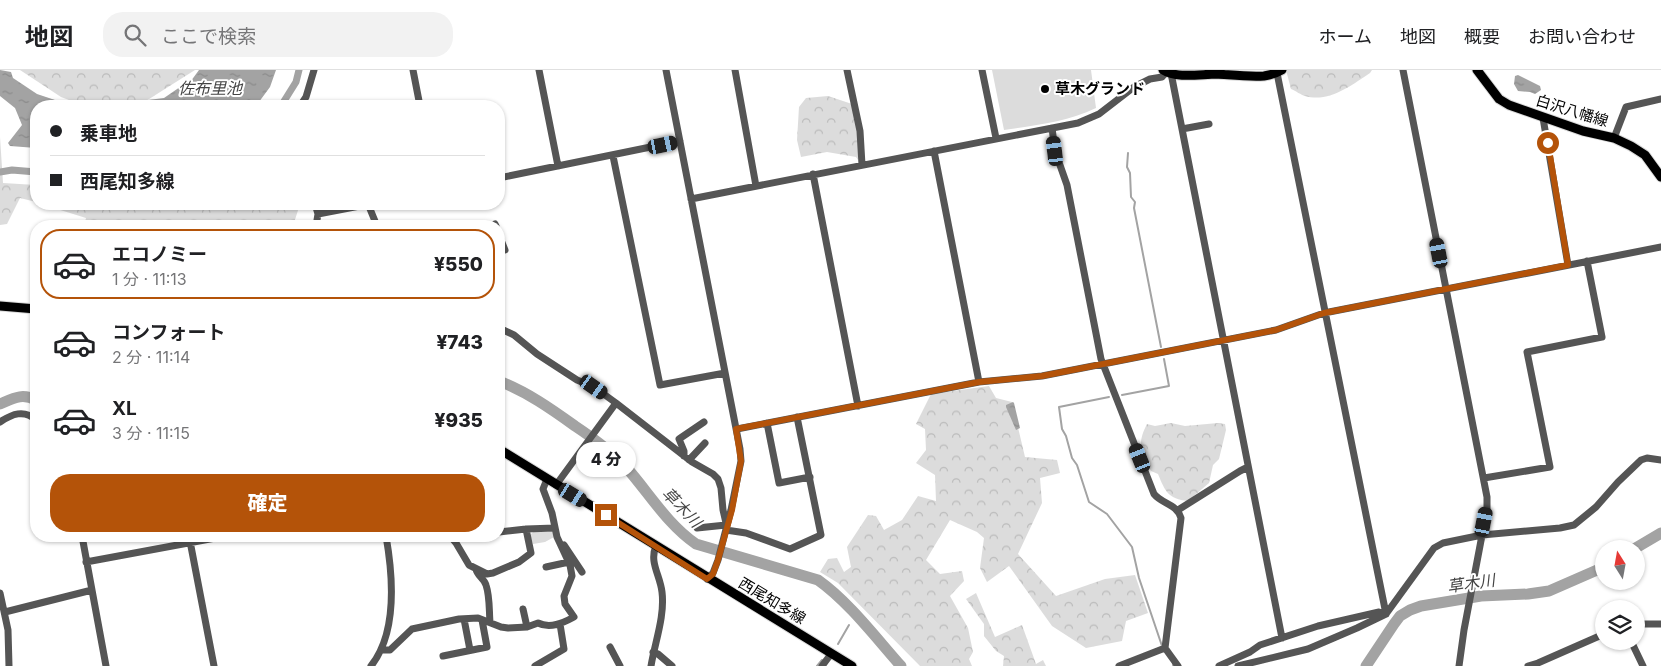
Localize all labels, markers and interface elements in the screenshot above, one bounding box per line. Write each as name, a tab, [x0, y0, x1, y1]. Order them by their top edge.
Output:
search box	[103, 12, 453, 57]
icon: search	[121, 21, 149, 49]
text: 地図	[25, 22, 73, 51]
text: ここで検索	[161, 25, 256, 48]
text: ホーム	[1319, 26, 1372, 47]
text: 地図	[1400, 26, 1436, 47]
text: 概要	[1464, 26, 1500, 47]
text: お問い合わせ	[1528, 26, 1636, 47]
water label: 佐布里池	[178, 78, 244, 98]
place label: 草木グランド	[1055, 79, 1145, 98]
marker: 草木グランド	[1039, 83, 1051, 95]
street label: 白沢八幡線	[1533, 90, 1611, 131]
text: 乗車地	[80, 122, 137, 145]
route start	[1537, 132, 1559, 154]
car	[646, 135, 679, 155]
car	[1045, 135, 1064, 167]
text: 西尾知多線	[80, 170, 175, 193]
car	[1428, 237, 1449, 269]
icon: car	[52, 242, 97, 287]
text: エコノミー	[112, 243, 207, 266]
text: ¥550	[434, 253, 483, 276]
text: 1 分 · 11:13	[112, 269, 187, 289]
icon: car	[52, 320, 97, 365]
text: コンフォート	[112, 321, 225, 344]
text: ¥743	[436, 331, 483, 354]
text: 2 分 · 11:14	[112, 347, 190, 367]
car	[577, 372, 610, 402]
text: XL	[112, 397, 137, 420]
icon: car	[52, 398, 97, 443]
text: ¥935	[435, 409, 483, 432]
text: 3 分 · 11:15	[112, 423, 190, 443]
car	[1127, 441, 1152, 475]
callout: 4 分	[576, 442, 636, 478]
text: 4 分	[591, 449, 621, 469]
button: 確定	[50, 474, 485, 532]
car	[556, 481, 589, 509]
water label: 草木川	[658, 483, 707, 533]
route end	[595, 504, 617, 526]
car	[1473, 506, 1494, 538]
north arrow	[1595, 540, 1645, 590]
map controls	[1595, 540, 1645, 650]
water label: 草木川	[1446, 569, 1498, 596]
street label: 西尾知多線	[735, 573, 809, 628]
button: layers	[1595, 600, 1645, 650]

